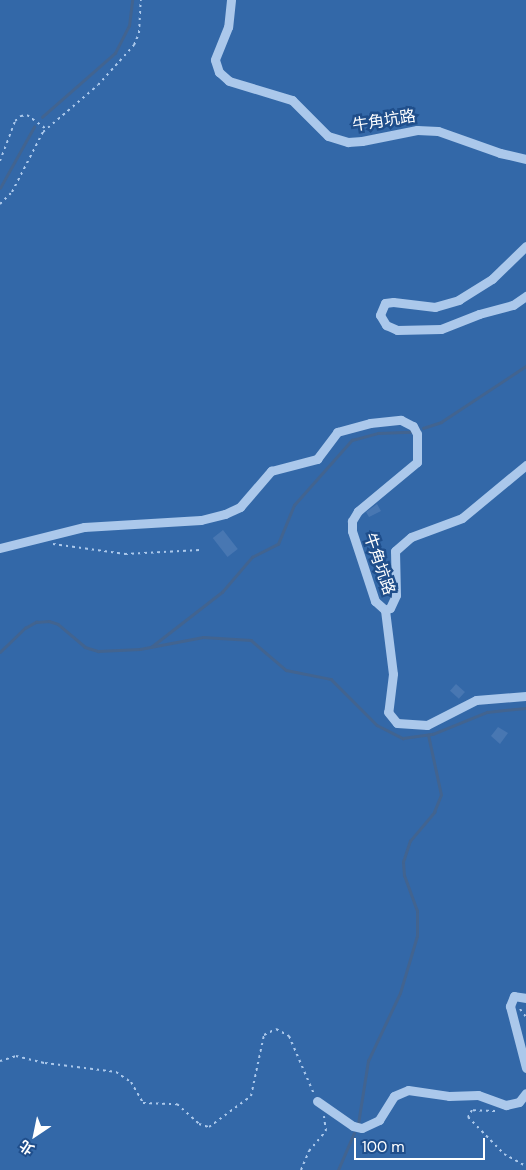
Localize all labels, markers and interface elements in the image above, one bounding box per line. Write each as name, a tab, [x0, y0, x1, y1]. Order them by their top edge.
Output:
street label: 牛角坑路	[351, 107, 417, 135]
street label: 牛角坑路	[360, 531, 398, 597]
north arrow	[10, 1110, 60, 1160]
scale bar	[356, 1128, 487, 1160]
text: 北	[16, 1136, 37, 1159]
text: 100 m	[362, 1137, 405, 1157]

